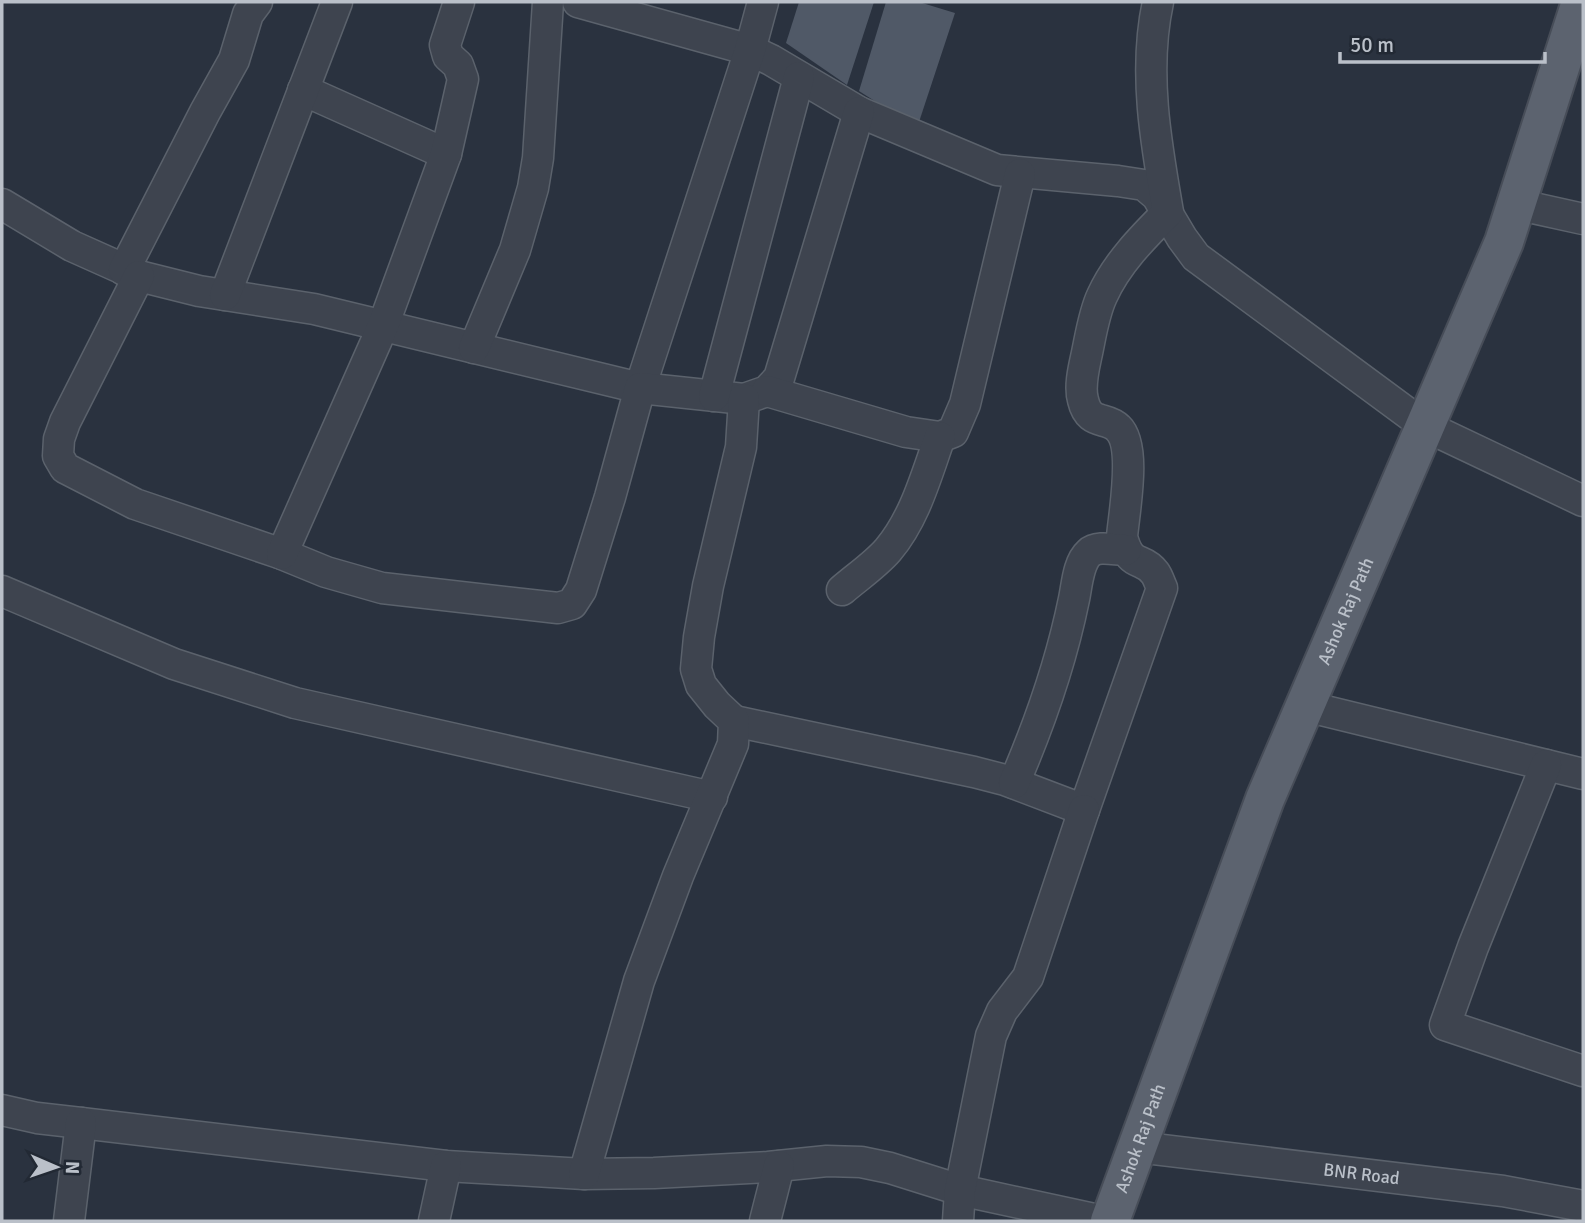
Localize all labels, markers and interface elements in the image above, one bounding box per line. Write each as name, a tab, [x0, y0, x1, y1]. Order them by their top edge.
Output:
scale bar	[1340, 21, 1545, 65]
text: 50 m	[1350, 32, 1394, 58]
street label: Ashok Raj Path	[1313, 554, 1378, 668]
street label: Ashok Raj Path	[1110, 1081, 1170, 1196]
north arrow	[21, 1132, 91, 1202]
street label: BNR Road	[1322, 1158, 1401, 1189]
text: N	[60, 1161, 84, 1175]

